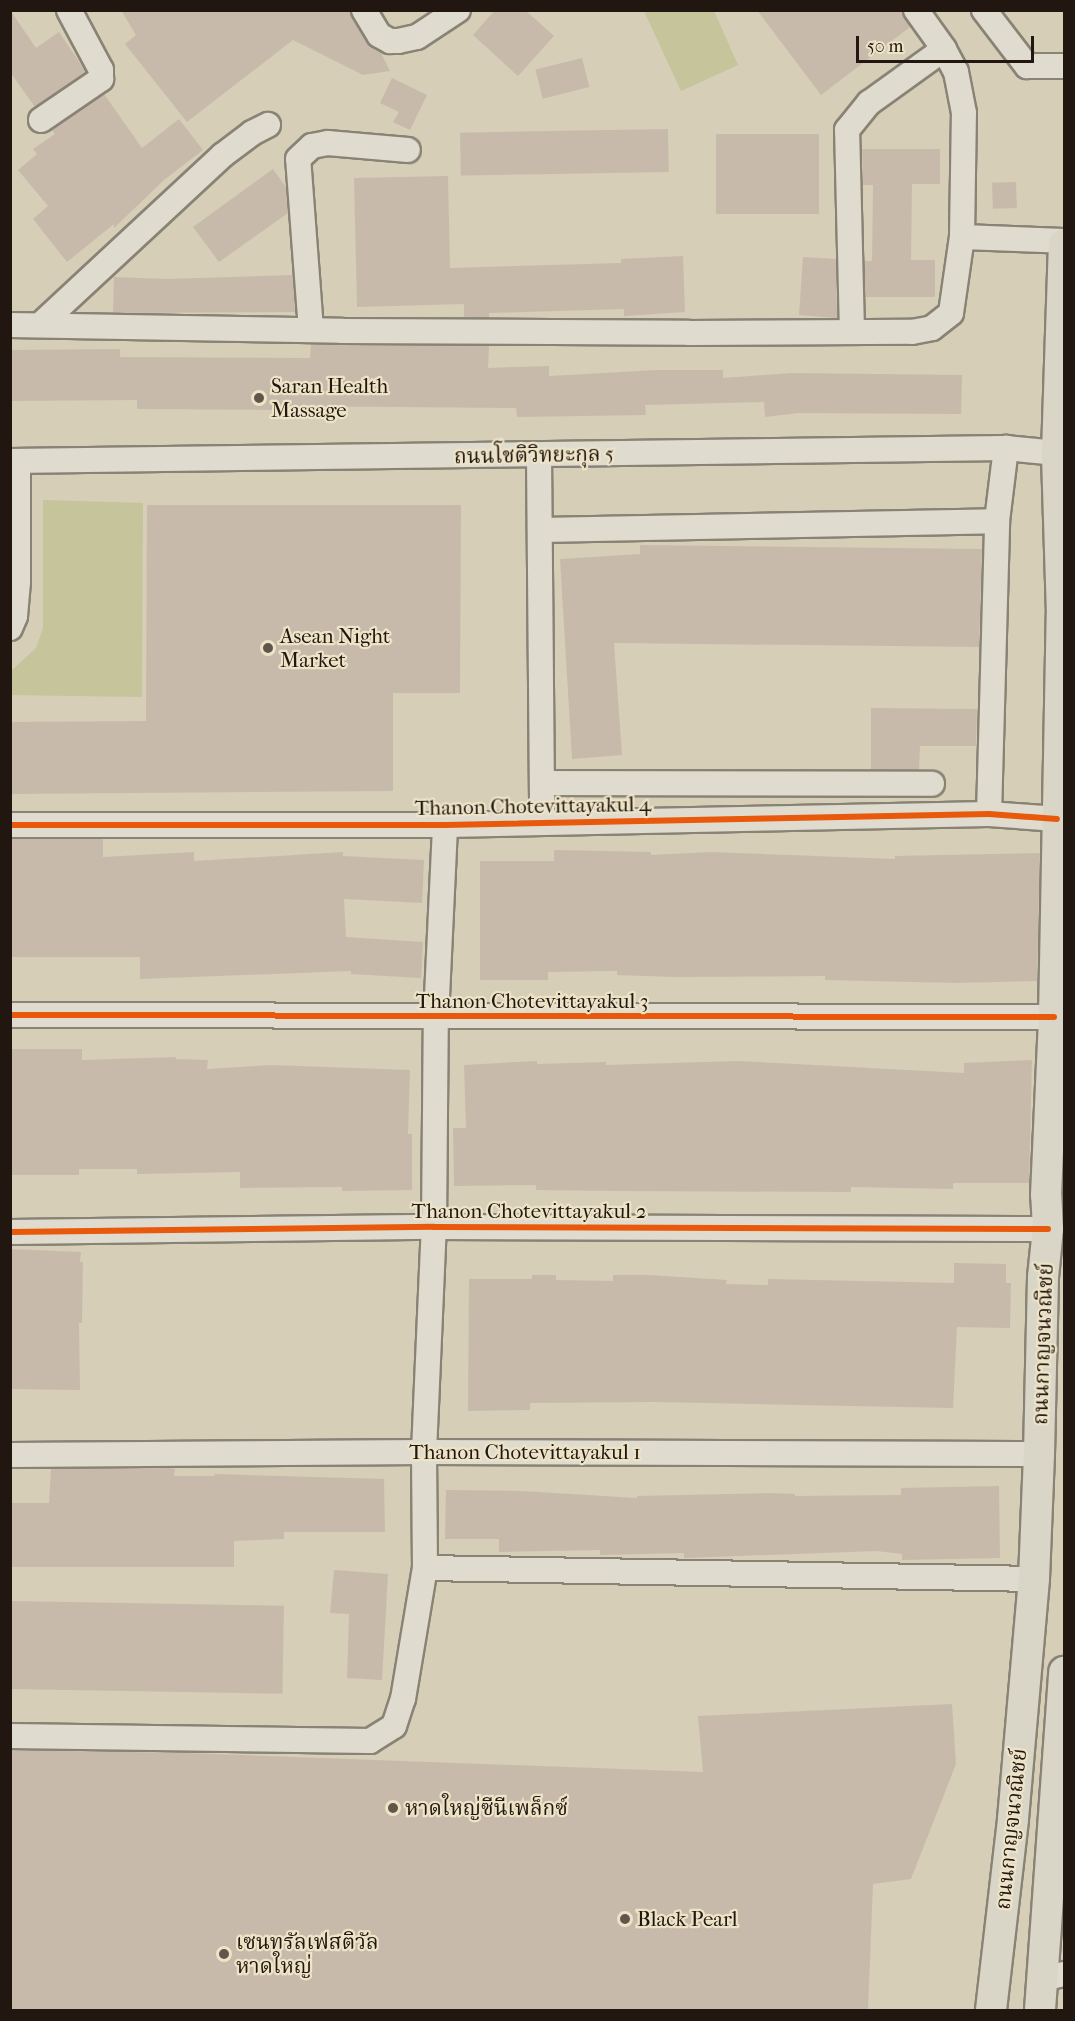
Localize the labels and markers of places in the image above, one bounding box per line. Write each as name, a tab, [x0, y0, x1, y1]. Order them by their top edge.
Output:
place label: Saran Health Massage	[271, 373, 388, 423]
marker: Saran Health Massage	[252, 391, 266, 405]
place label: Asean Night Market	[280, 623, 390, 673]
marker: Asean Night Market	[261, 641, 275, 655]
place label: หาดใหญ่ซีนีเพล็กซ์	[405, 1795, 568, 1821]
marker: หาดใหญ่ซีนีเพล็กซ์	[386, 1801, 400, 1815]
place label: Black Pearl	[637, 1906, 738, 1932]
marker: Black Pearl	[618, 1912, 632, 1926]
place label: เซนทรัลเฟสติวัล หาดใหญ่	[236, 1929, 379, 1979]
marker: เซนทรัลเฟสติวัล หาดใหญ่	[217, 1947, 231, 1961]

